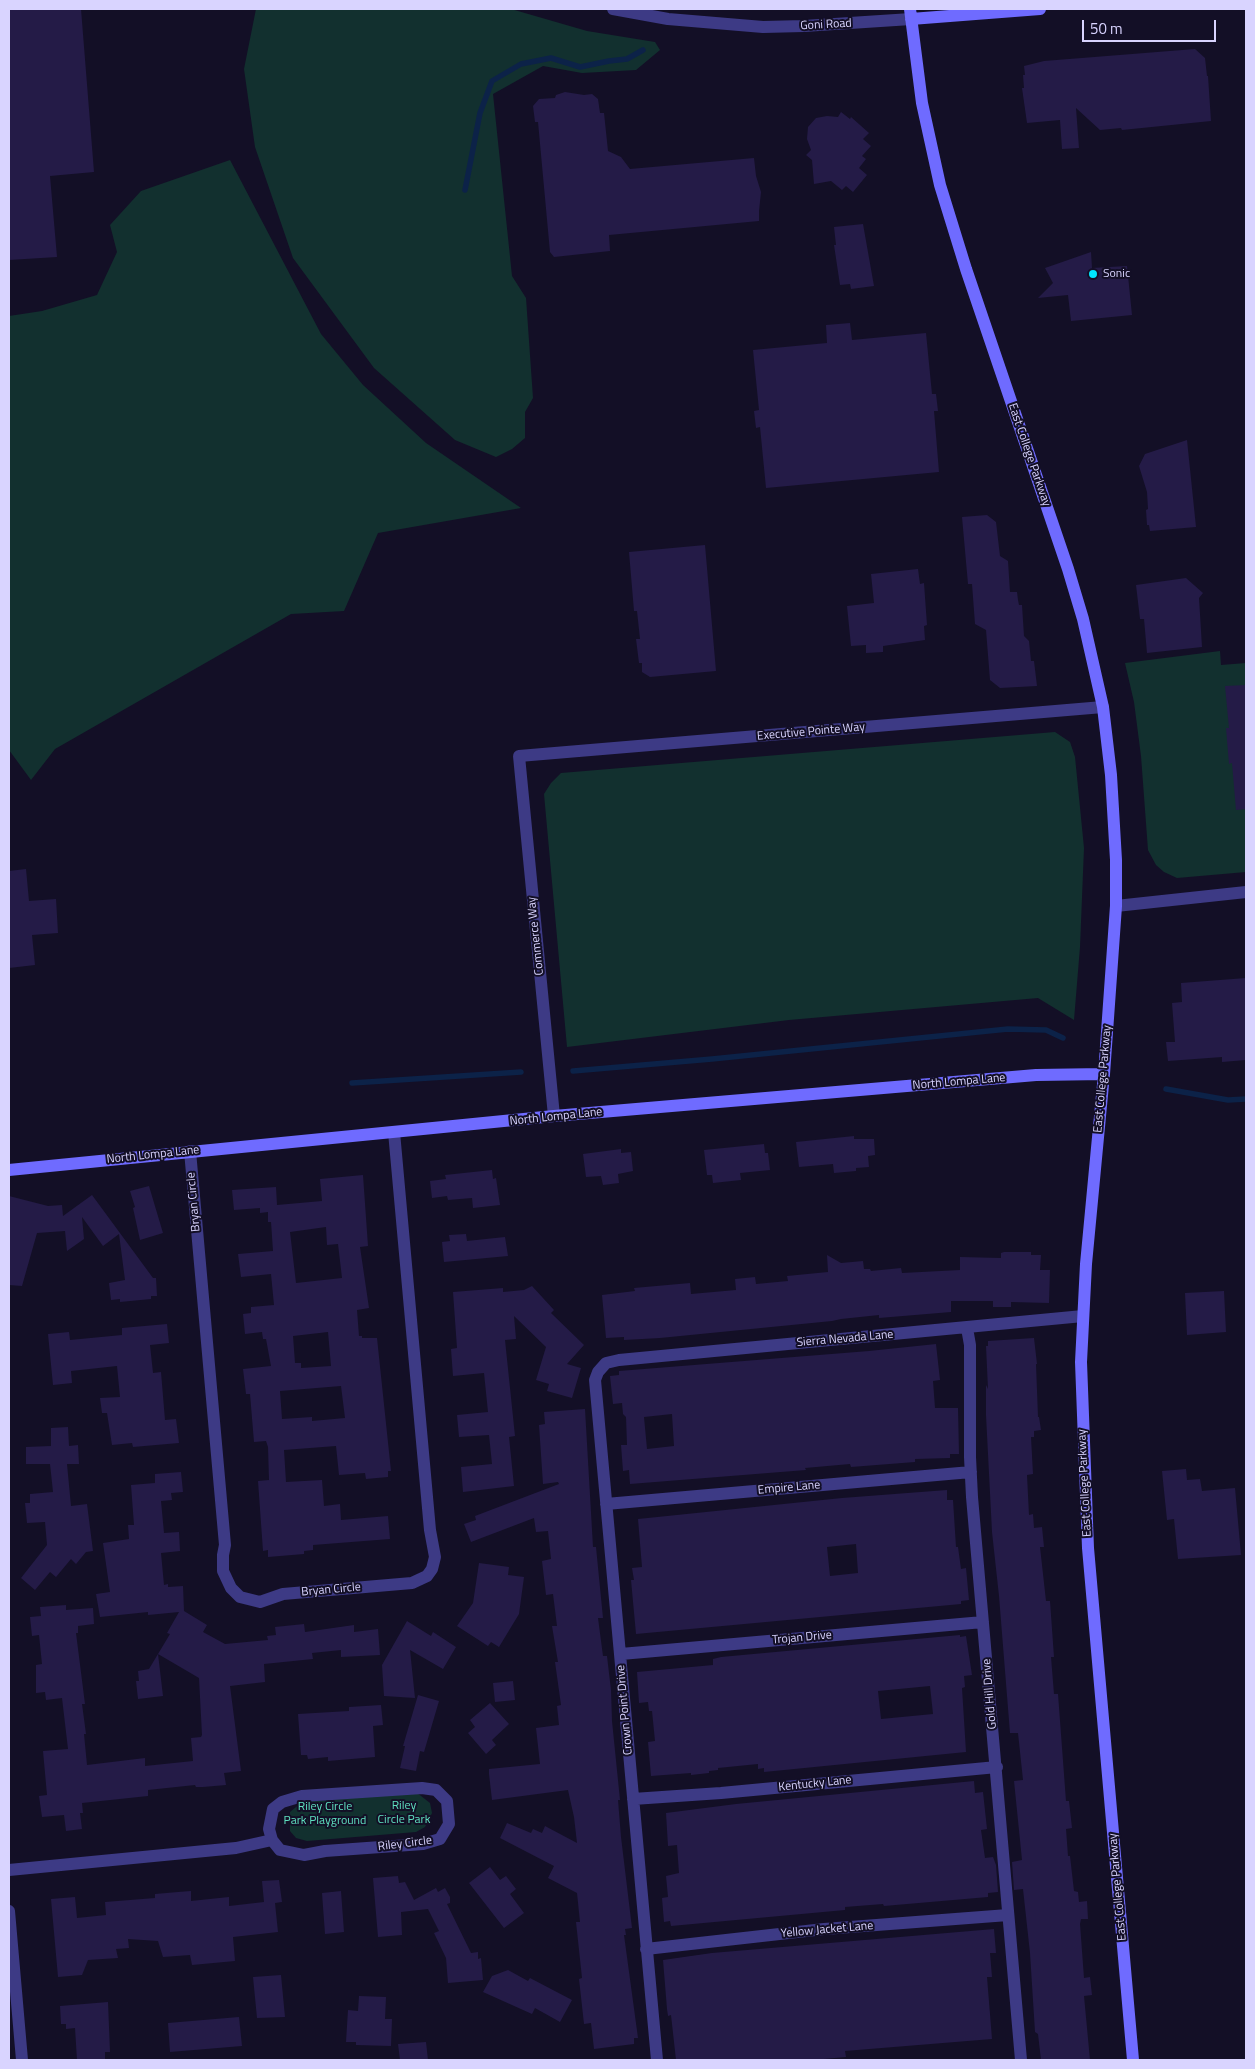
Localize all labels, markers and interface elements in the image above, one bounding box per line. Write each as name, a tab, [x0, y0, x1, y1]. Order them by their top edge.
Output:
scale bar	[1085, 10, 1219, 42]
street label: Goni Road	[800, 16, 852, 34]
text: 50 m	[1090, 17, 1123, 40]
place label: Sonic	[1103, 267, 1130, 281]
marker: Sonic	[1087, 268, 1099, 280]
street label: East College Parkway	[1005, 402, 1053, 508]
street label: Executive Pointe Way	[756, 720, 866, 744]
street label: Commerce Way	[525, 896, 547, 976]
street label: East College Parkway	[1091, 1025, 1115, 1133]
street label: North Lompa Lane	[912, 1071, 1006, 1093]
street label: North Lompa Lane	[509, 1105, 603, 1129]
street label: North Lompa Lane	[106, 1143, 200, 1167]
street label: Bryan Circle	[184, 1172, 204, 1232]
street label: Sierra Nevada Lane	[796, 1328, 894, 1350]
street label: East College Parkway	[1075, 1429, 1095, 1537]
street label: Empire Lane	[757, 1478, 821, 1498]
street label: Bryan Circle	[301, 1580, 361, 1600]
street label: Trojan Drive	[772, 1628, 832, 1648]
street label: Gold Hill Drive	[980, 1658, 1000, 1730]
street label: Crown Point Drive	[614, 1664, 636, 1756]
street label: Kentucky Lane	[778, 1773, 852, 1795]
park label: Riley Circle Park	[378, 1799, 430, 1827]
park label: Riley Circle Park Playground	[284, 1800, 366, 1828]
street label: East College Parkway	[1106, 1833, 1130, 1941]
street label: Riley Circle	[377, 1834, 433, 1854]
street label: Yellow Jacket Lane	[780, 1919, 874, 1941]

